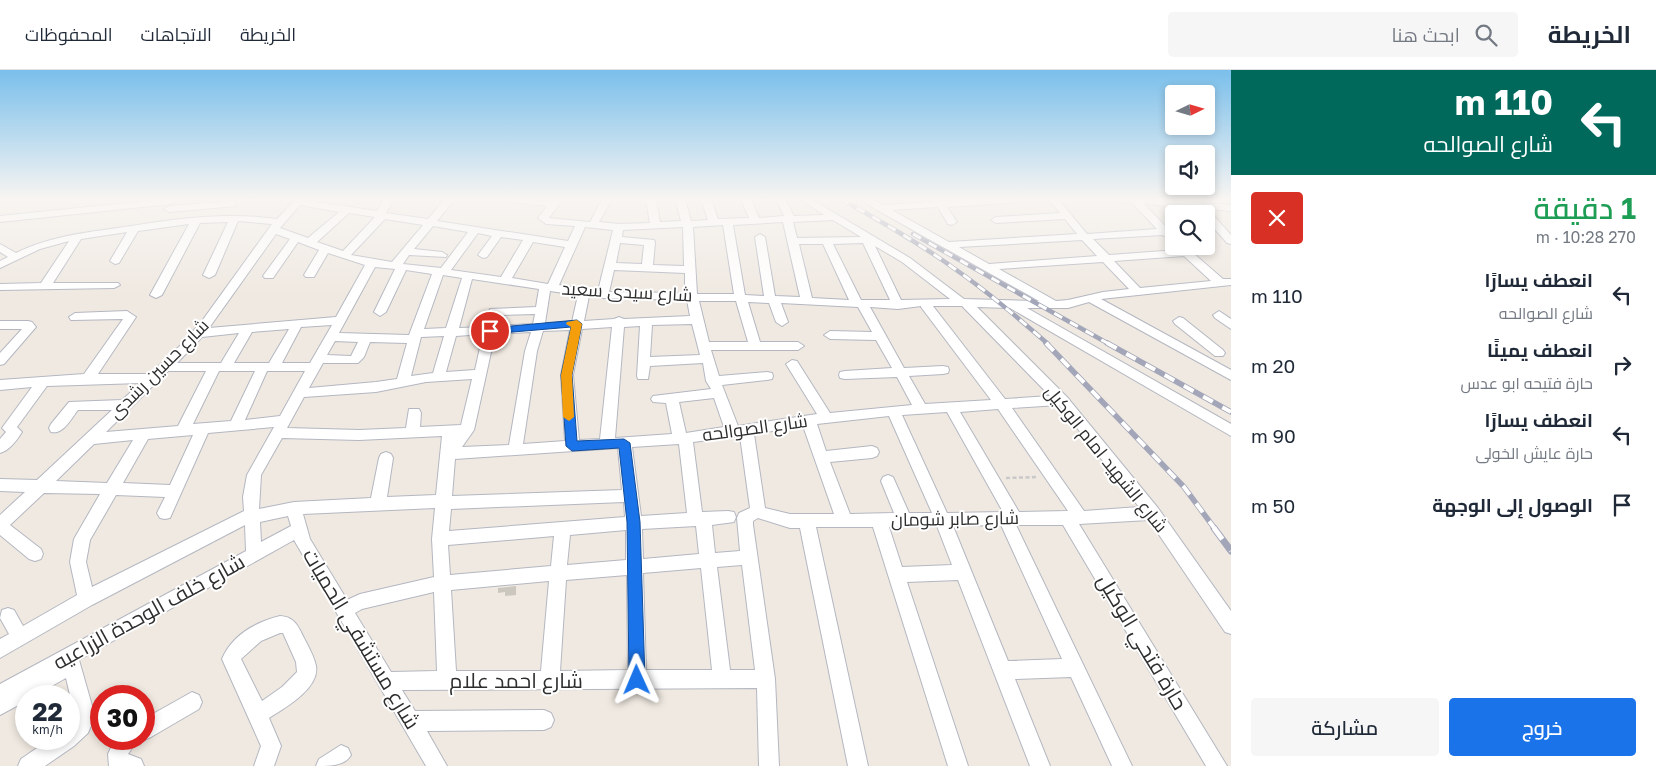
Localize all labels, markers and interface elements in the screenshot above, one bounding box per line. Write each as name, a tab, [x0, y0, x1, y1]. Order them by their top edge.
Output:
search box	[1168, 12, 1518, 57]
text: الخريطة	[1548, 19, 1631, 48]
icon: search	[1472, 21, 1500, 49]
text: المحفوظات	[25, 23, 113, 45]
text: الاتجاهات	[141, 23, 212, 45]
text: الخريطة	[240, 23, 296, 45]
text: ابحث هنا	[1392, 23, 1460, 46]
text: 110 m	[1455, 81, 1553, 123]
north arrow	[1165, 85, 1215, 135]
map controls	[1165, 85, 1215, 255]
icon: left	[1571, 90, 1636, 155]
text: شارع الصوالحه	[1423, 130, 1553, 157]
button: sound	[1165, 145, 1215, 195]
text: 1 دقيقة	[1533, 190, 1636, 226]
button: close	[1251, 192, 1303, 244]
button: search	[1165, 205, 1215, 255]
text: 270 m · 10:28	[1536, 227, 1636, 247]
text: انعطف يسارًا	[1485, 268, 1593, 291]
street label: شارع سيدى سعيد	[561, 277, 693, 307]
icon: left	[1608, 281, 1636, 309]
text: 110 m	[1251, 284, 1303, 307]
text: شارع الصوالحه	[1499, 303, 1593, 323]
pin	[469, 310, 511, 352]
street label: شارع حسين رشدى	[104, 314, 214, 424]
icon: arrive	[476, 317, 504, 345]
text: انعطف يمينًا	[1487, 338, 1593, 361]
icon: right	[1608, 351, 1636, 379]
text: 20 m	[1251, 354, 1295, 377]
text: حارة فتيحه ابو عدس	[1461, 373, 1593, 393]
street label: شارع الشهيد امام الوكيل	[1039, 380, 1173, 538]
text: انعطف يسارًا	[1485, 408, 1593, 431]
street label: شارع الصوالحه	[701, 409, 809, 447]
icon: left	[1608, 421, 1636, 449]
text: 90 m	[1251, 424, 1296, 447]
text: حارة عايش الخولى	[1476, 443, 1593, 463]
icon: arrive	[1608, 491, 1636, 519]
text: الوصول إلى الوجهة	[1432, 493, 1593, 516]
text: 50 m	[1251, 494, 1295, 517]
street label: شارع صابر شومان	[891, 506, 1019, 532]
street label: شارع مستشفي الحميات	[294, 543, 426, 736]
street label: شارع خلف الوحدة الزراعيه	[48, 548, 250, 676]
street label: حارة فتحي الوكيل	[1089, 569, 1194, 716]
position arrow	[610, 653, 662, 705]
street label: شارع احمد علام	[449, 667, 583, 695]
speed limit sign: 30	[90, 685, 155, 750]
text: 22	[32, 696, 63, 727]
button: مشاركة	[1251, 698, 1439, 756]
button: خروج	[1449, 698, 1636, 756]
text: km/h	[32, 722, 63, 737]

